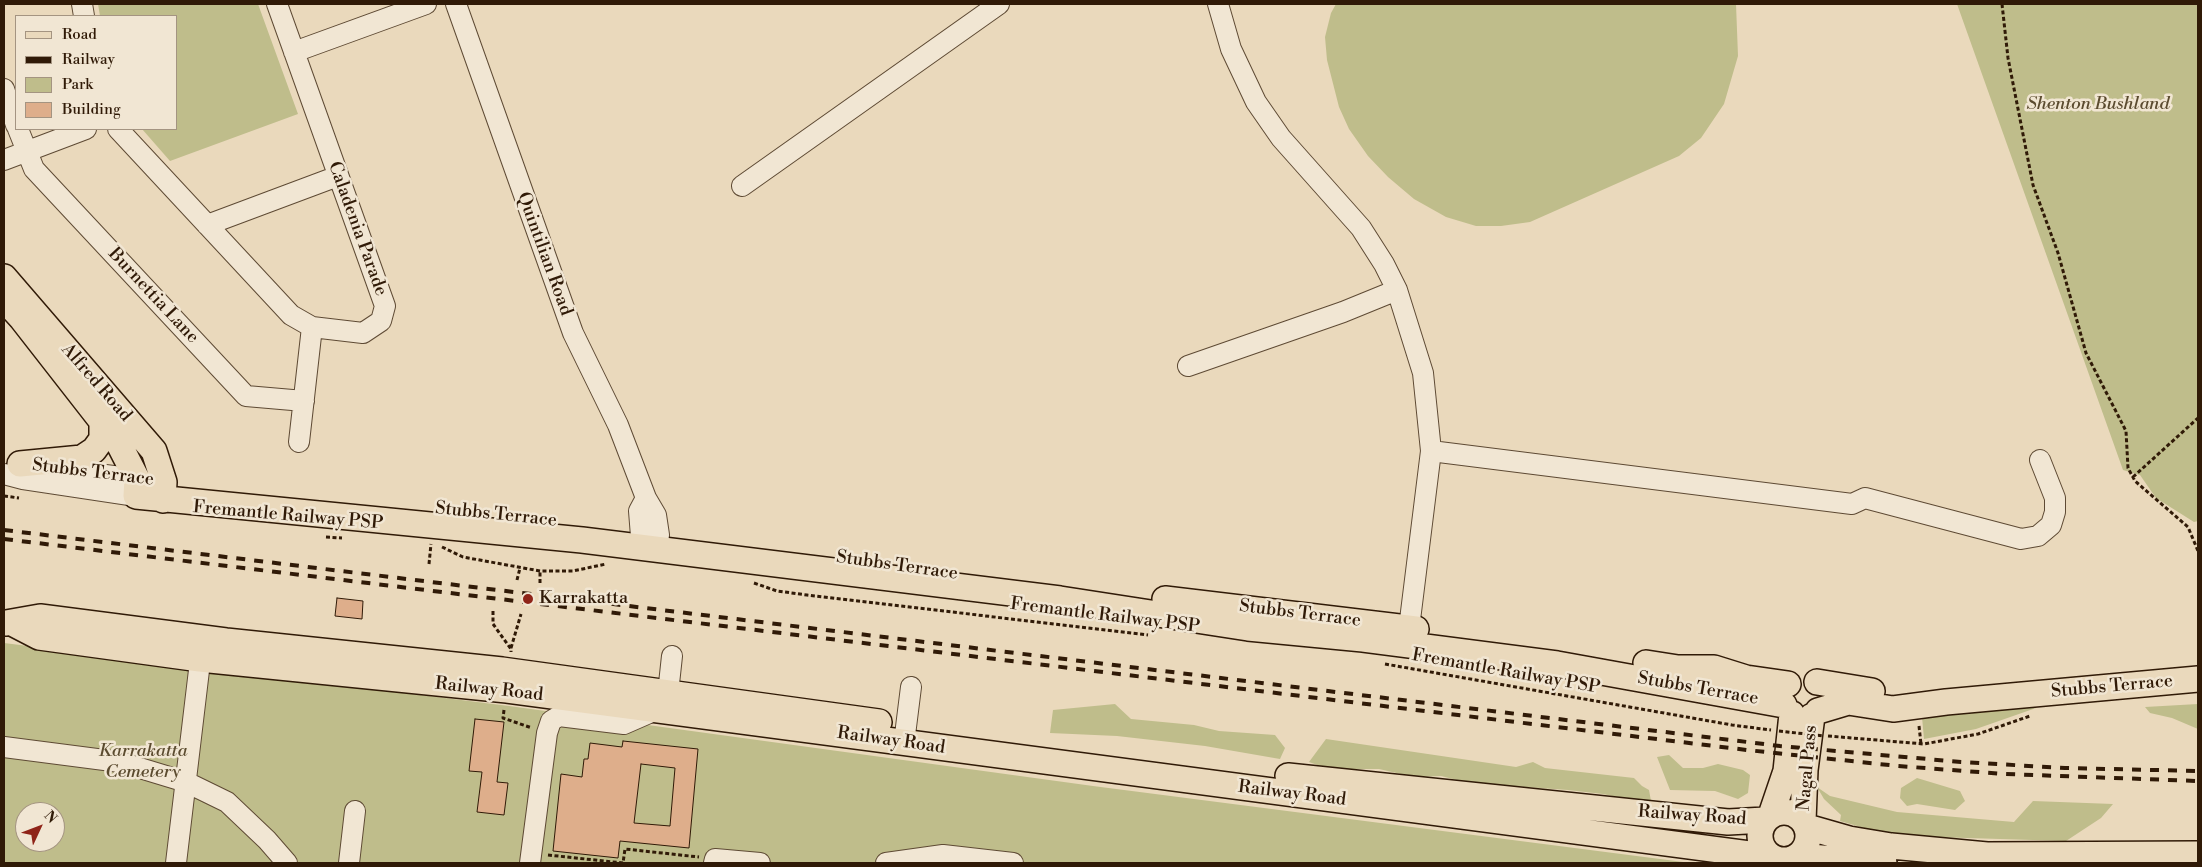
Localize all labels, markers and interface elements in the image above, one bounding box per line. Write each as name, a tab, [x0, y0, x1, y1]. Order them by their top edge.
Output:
legend	[15, 15, 178, 130]
text: Road	[62, 25, 97, 44]
text: Railway	[62, 50, 115, 69]
text: Park	[62, 75, 93, 94]
park label: Shenton Bushland	[2026, 94, 2170, 116]
text: Building	[62, 100, 121, 119]
street label: Caladenia Parade	[323, 159, 391, 299]
street label: Quintilian Road	[512, 189, 576, 319]
street label: Burnettia Lane	[103, 244, 203, 348]
street label: Alfred Road	[56, 339, 136, 427]
street label: Stubbs Terrace	[31, 455, 155, 491]
street label: Fremantle Railway PSP	[192, 497, 384, 535]
street label: Stubbs Terrace	[434, 498, 558, 532]
street label: Stubbs Terrace	[835, 547, 959, 585]
place label: Karrakatta	[539, 588, 628, 610]
marker: Karrakatta	[521, 592, 535, 606]
street label: Fremantle Railway PSP	[1009, 594, 1201, 638]
street label: Stubbs Terrace	[1238, 596, 1362, 632]
street label: Fremantle Railway PSP	[1410, 645, 1602, 699]
street label: Stubbs Terrace	[1636, 668, 1760, 710]
street label: Stubbs Terrace	[2050, 671, 2174, 703]
street label: Railway Road	[434, 674, 544, 706]
street label: Railway Road	[836, 723, 946, 759]
street label: Nagal Pass	[1793, 724, 1823, 812]
park label: Karrakatta Cemetery	[99, 741, 187, 784]
street label: Railway Road	[1237, 777, 1347, 811]
street label: Railway Road	[1637, 801, 1747, 831]
north arrow	[15, 802, 65, 852]
text: N	[40, 807, 61, 828]

